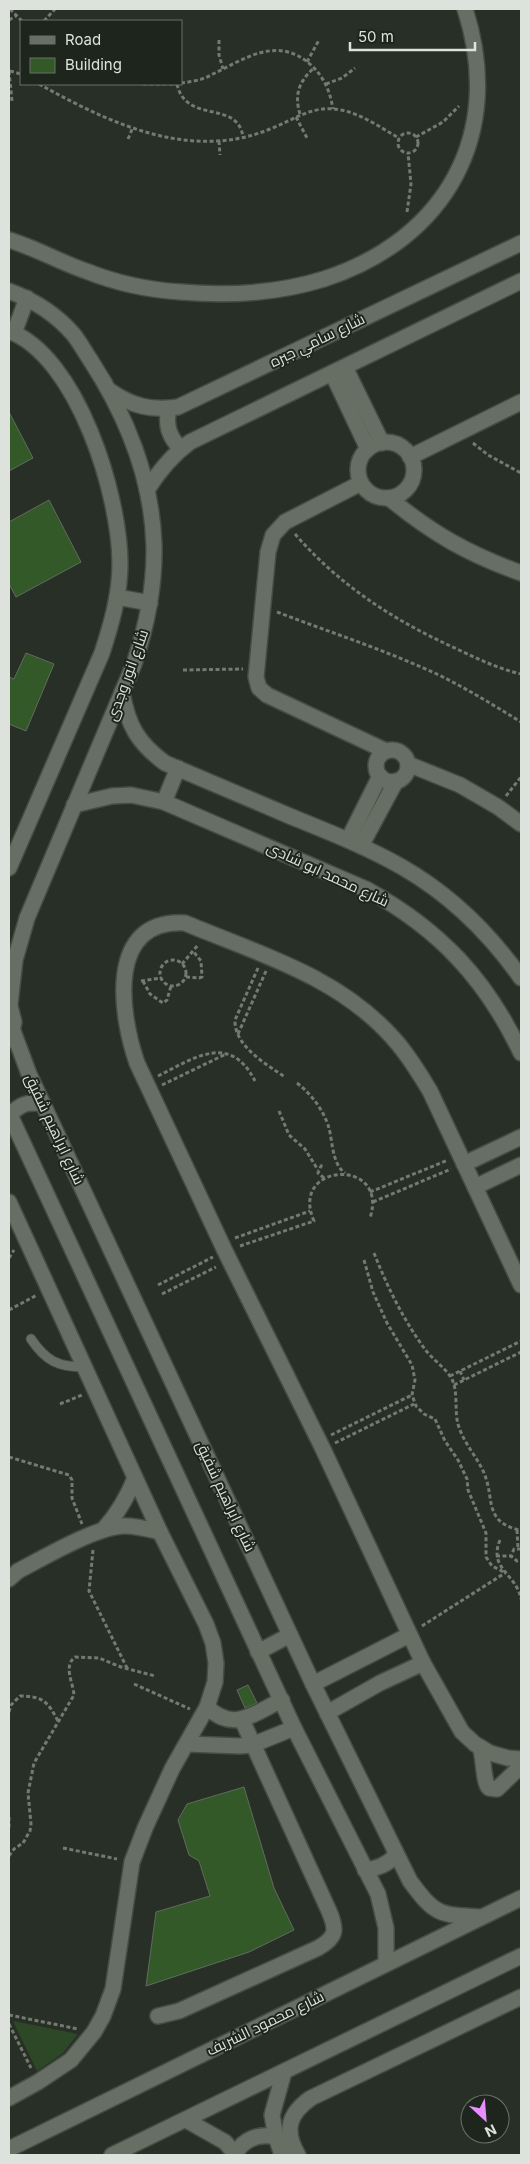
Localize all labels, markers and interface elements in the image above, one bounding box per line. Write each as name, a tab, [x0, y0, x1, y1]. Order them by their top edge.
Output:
legend	[20, 20, 182, 85]
scale bar	[350, 20, 475, 52]
text: 50 m	[358, 27, 394, 46]
text: Road	[65, 30, 101, 49]
text: Building	[65, 55, 122, 74]
street label: شارع سامي جبره	[266, 309, 369, 374]
street label: شارع انور وجدى	[102, 627, 154, 724]
street label: شارع محمد ابو شادى	[263, 837, 392, 912]
street label: شارع ابراهيم شفيق	[19, 1071, 89, 1188]
street label: شارع ابراهيم شفيق	[190, 1438, 260, 1555]
street label: شارع محمود الشريف	[203, 1986, 328, 2062]
north arrow	[460, 2094, 510, 2144]
text: N	[482, 2121, 499, 2141]

